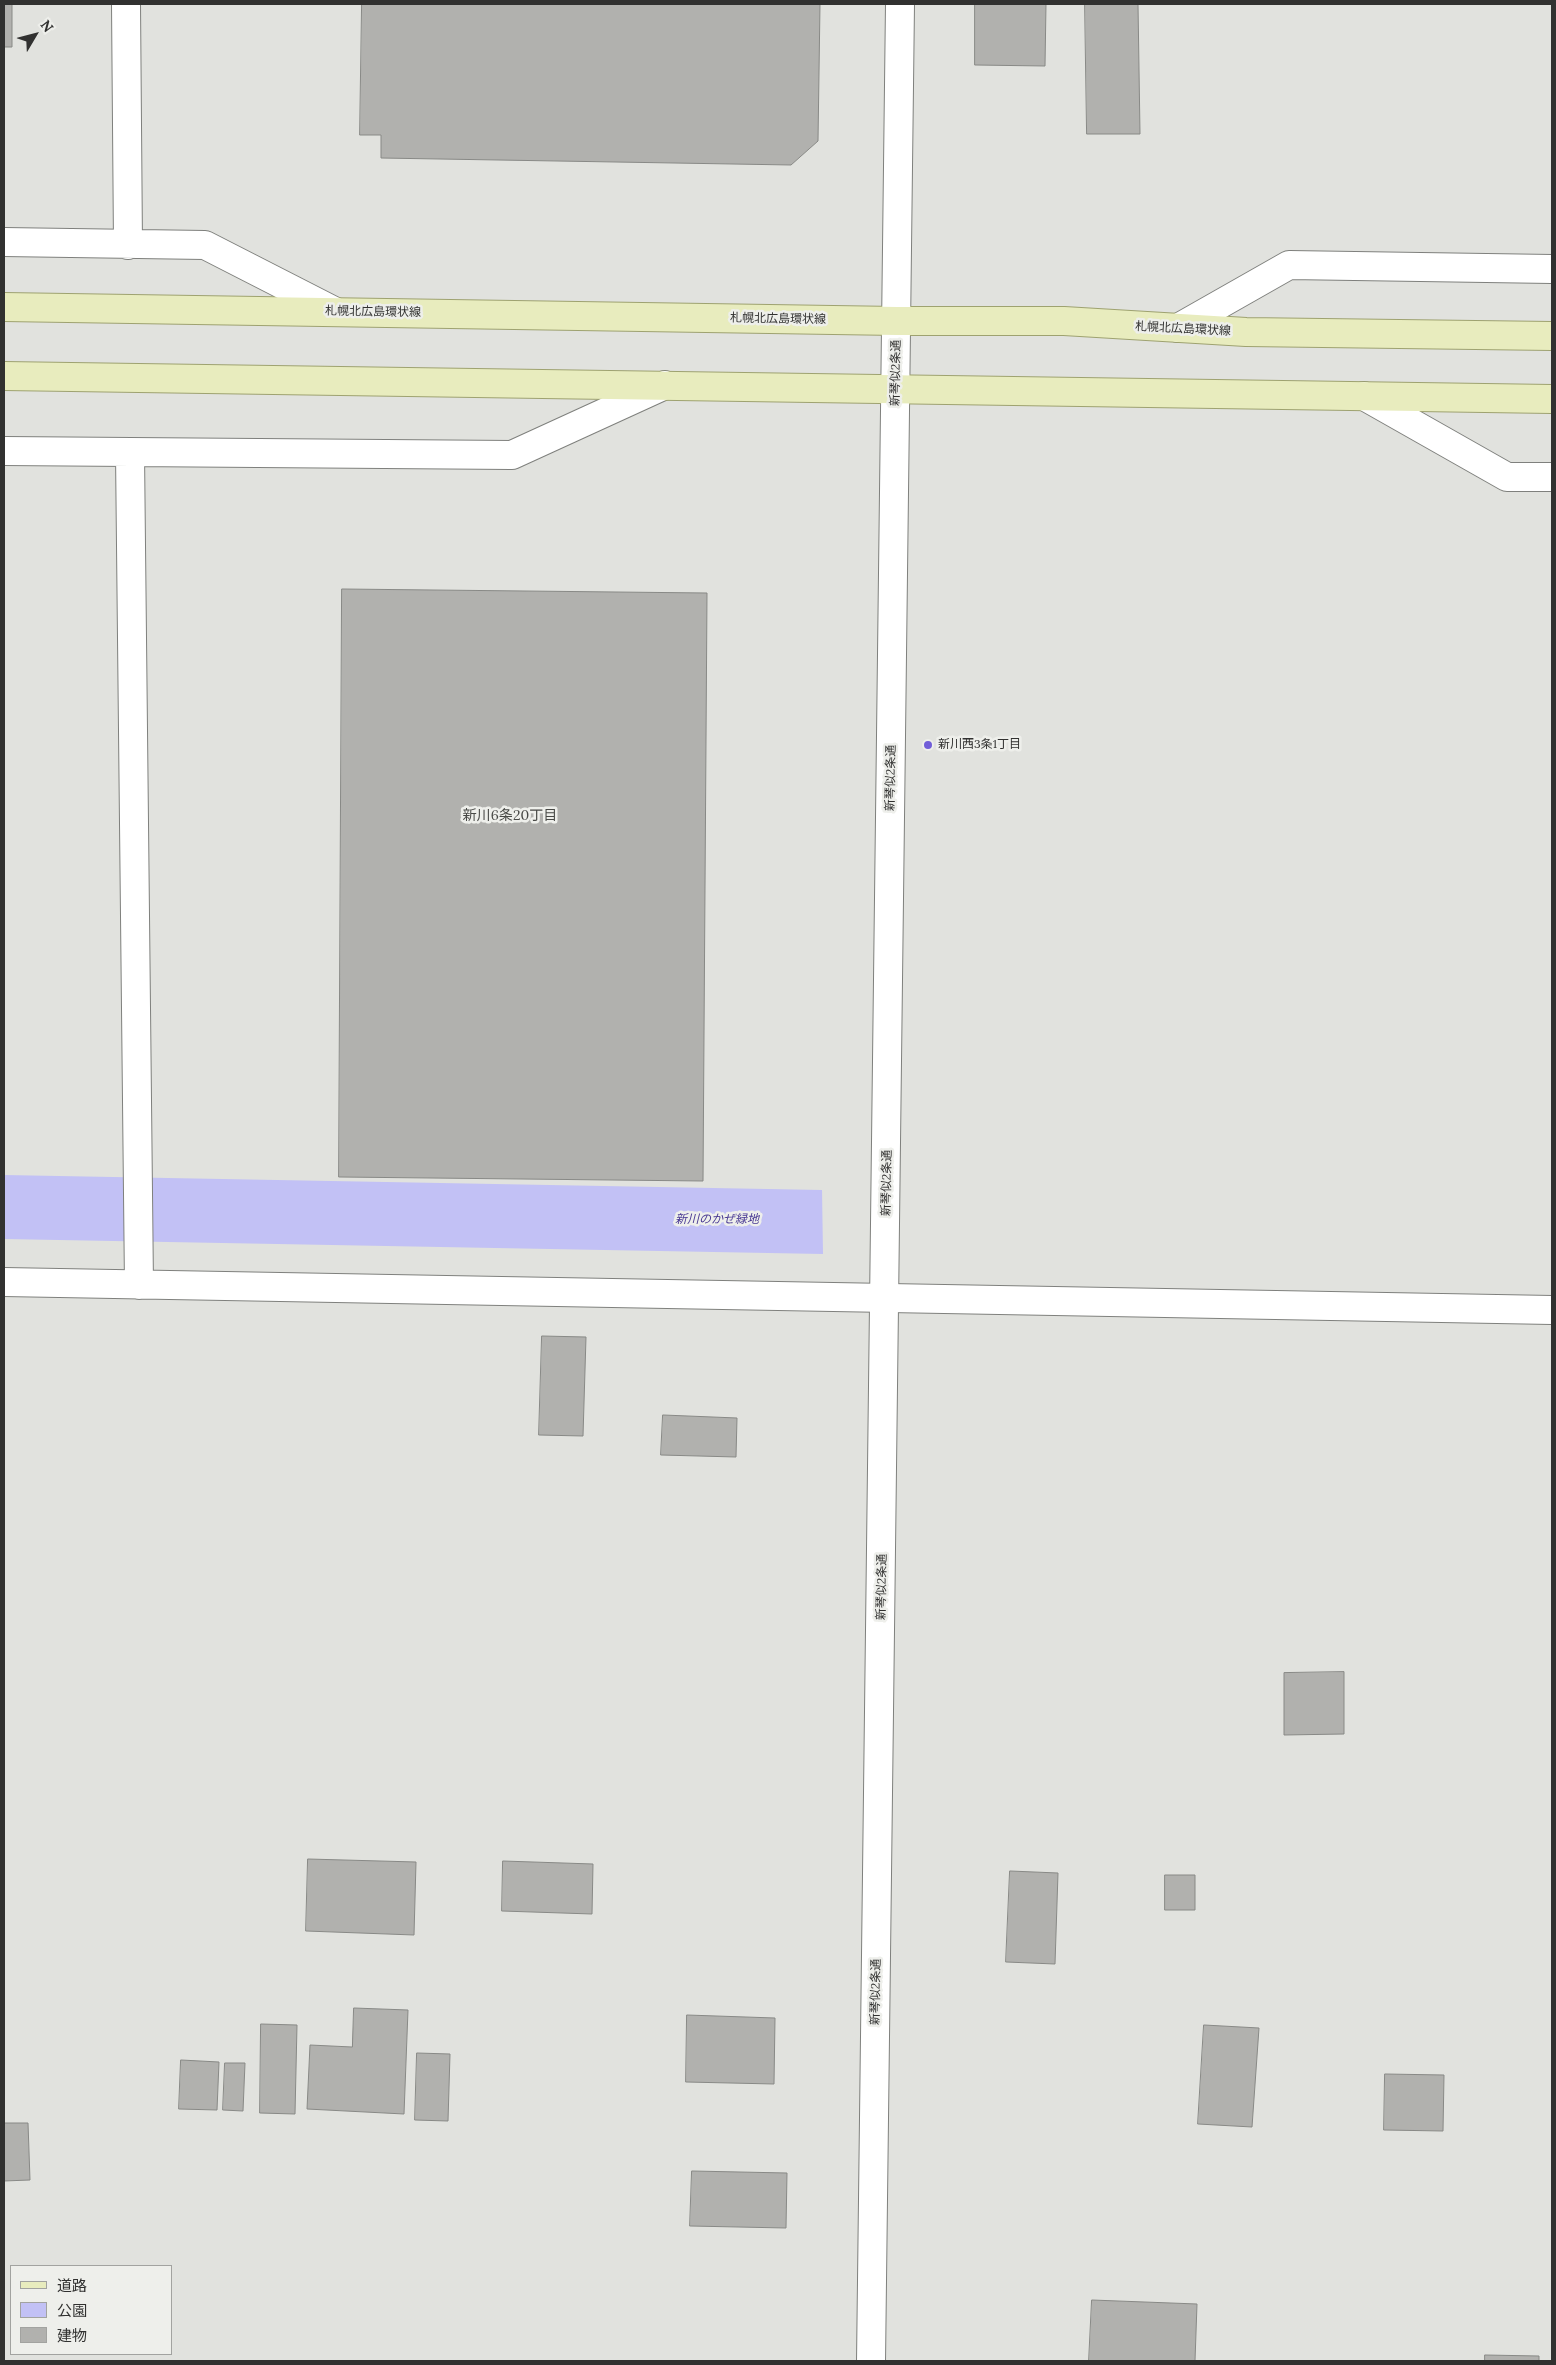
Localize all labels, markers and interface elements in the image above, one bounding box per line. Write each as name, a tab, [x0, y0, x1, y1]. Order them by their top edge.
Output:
north arrow	[10, 10, 60, 60]
text: N	[37, 16, 57, 36]
street label: 札幌北広島環状線	[325, 304, 421, 320]
street label: 札幌北広島環状線	[730, 311, 826, 327]
street label: 札幌北広島環状線	[1135, 319, 1231, 339]
street label: 新琴似2条通	[888, 340, 904, 406]
place label: 新川西3条1丁目	[938, 738, 1021, 752]
marker: 新川西3条1丁目	[922, 739, 934, 751]
street label: 新琴似2条通	[883, 745, 899, 811]
district label: 新川6条20丁目	[463, 808, 557, 824]
street label: 新琴似2条通	[879, 1150, 895, 1216]
park label: 新川のかぜ緑地	[675, 1213, 759, 1227]
street label: 新琴似2条通	[874, 1554, 890, 1620]
street label: 新琴似2条通	[868, 1959, 884, 2025]
legend	[10, 2265, 172, 2355]
text: 道路	[57, 2276, 87, 2295]
text: 公園	[57, 2301, 87, 2320]
text: 建物	[57, 2326, 87, 2345]

